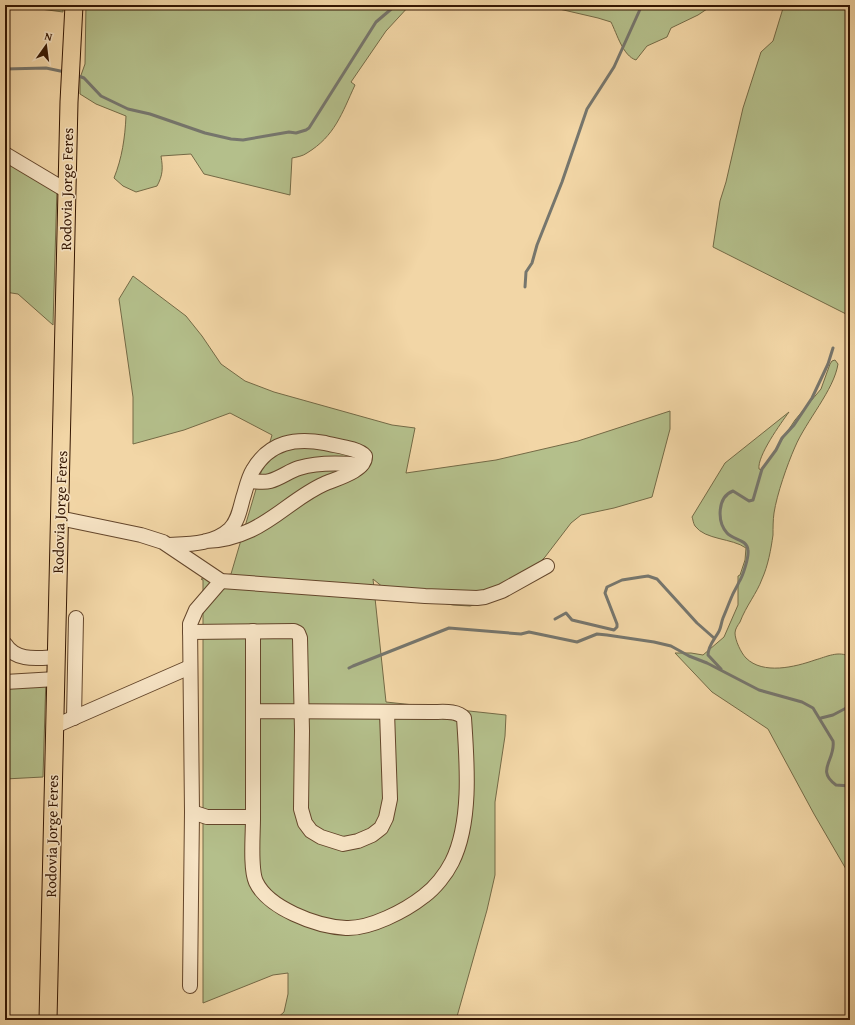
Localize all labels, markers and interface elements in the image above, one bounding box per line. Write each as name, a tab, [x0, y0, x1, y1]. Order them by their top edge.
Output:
north arrow	[26, 26, 66, 66]
text: N	[43, 28, 55, 45]
street label: Rodovia Jorge Feres	[55, 127, 78, 251]
street label: Rodovia Jorge Feres	[47, 450, 72, 574]
street label: Rodovia Jorge Feres	[40, 774, 63, 898]

